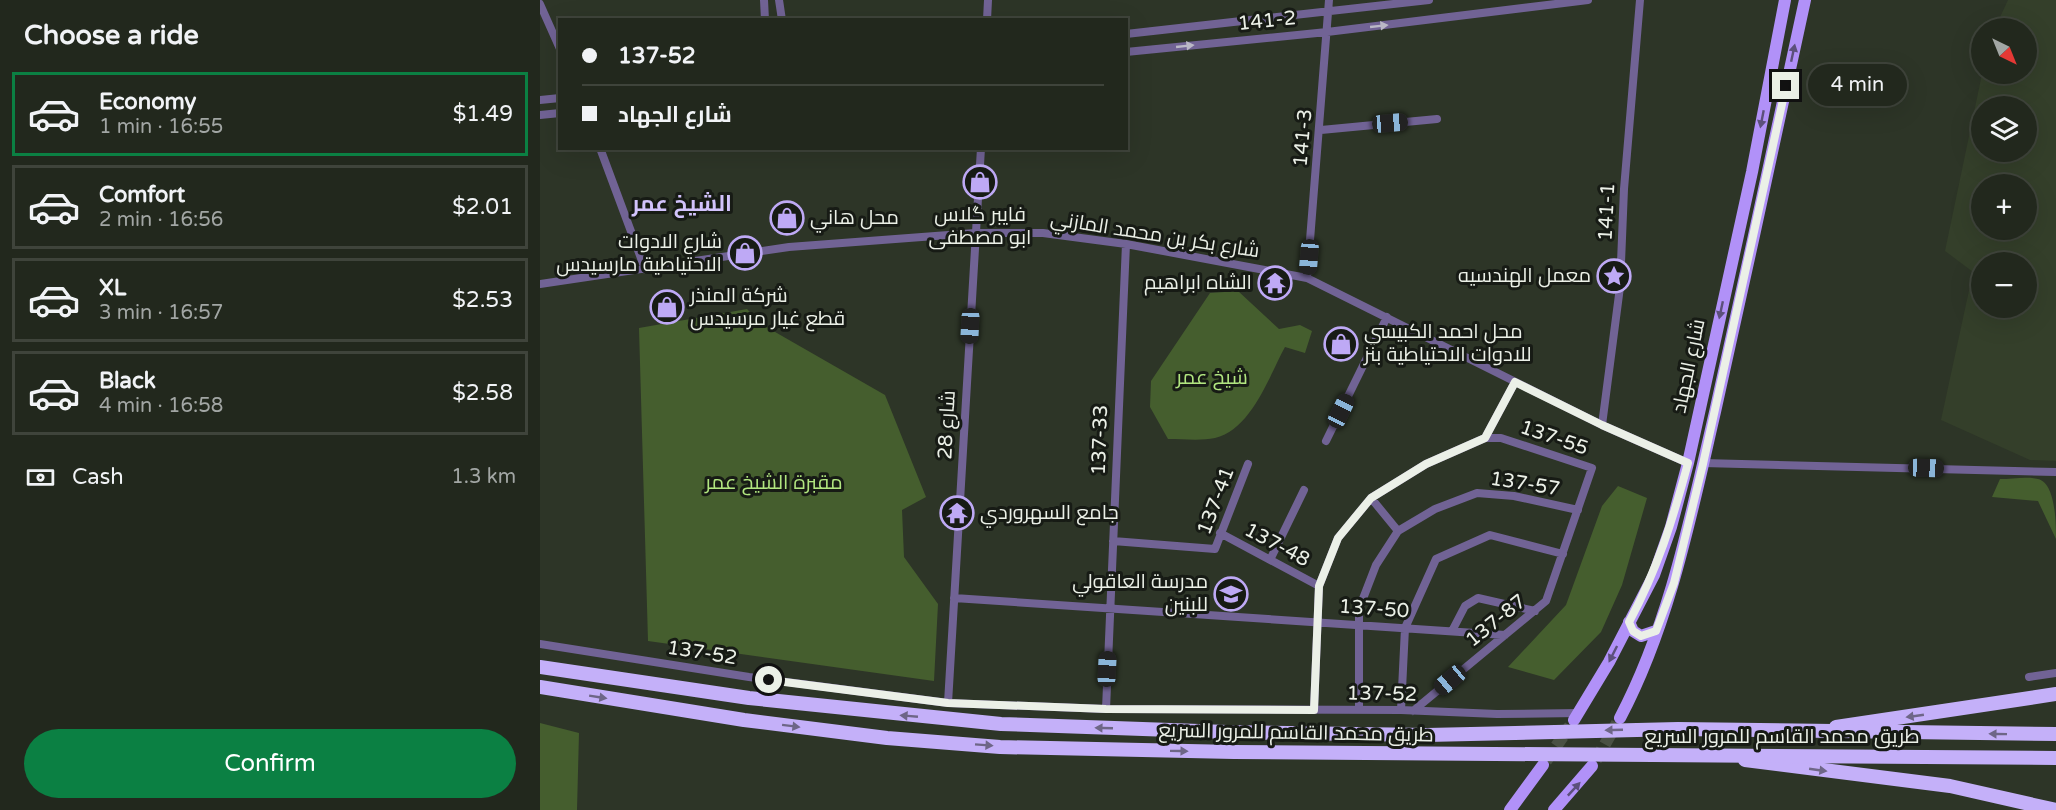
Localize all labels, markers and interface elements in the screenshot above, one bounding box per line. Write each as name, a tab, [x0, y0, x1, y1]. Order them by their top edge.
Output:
street label: 141-2	[1237, 6, 1297, 36]
north arrow	[1971, 18, 2037, 84]
map controls	[1971, 18, 2037, 318]
text: Choose a ride	[24, 19, 199, 52]
one-way arrow	[1369, 21, 1388, 31]
one-way arrow	[1175, 41, 1194, 51]
text: 137-52	[618, 43, 696, 69]
one-way arrow	[1789, 43, 1798, 62]
callout: 4 min	[1807, 65, 1906, 107]
route end	[1772, 72, 1799, 99]
text: 4 min	[1831, 73, 1884, 97]
icon: car	[27, 87, 81, 141]
text: Economy	[99, 89, 196, 115]
button: layers	[1971, 96, 2037, 162]
text: $1.49	[453, 101, 513, 127]
text: شارع الجهاد	[618, 102, 732, 128]
street label: 141-3	[1289, 108, 1317, 168]
one-way arrow	[1757, 110, 1766, 129]
car	[1371, 112, 1409, 134]
text: 1 min · 16:55	[99, 115, 223, 139]
shop icon: فايبر گلاس ابو مصطفى	[962, 164, 998, 200]
button: +	[1971, 174, 2037, 240]
icon: car	[27, 180, 81, 234]
text: Comfort	[99, 182, 185, 208]
street label: 141-1	[1593, 182, 1621, 242]
district label: الشيخ عمر	[631, 191, 732, 218]
text: $2.01	[452, 194, 513, 220]
shop icon: محل هاني	[769, 200, 805, 236]
place label: فايبر گلاس ابو مصطفى	[929, 203, 1031, 250]
place label: محل هاني	[810, 206, 899, 233]
street label: شارع بكر بن محمد المازني	[1048, 207, 1261, 266]
text: 2 min · 16:56	[99, 208, 223, 232]
place label: شارع الادوات الاحتياطية مارسيدس	[556, 230, 722, 277]
shop icon: شارع الادوات الاحتياطية مارسيدس	[727, 235, 763, 271]
car	[1298, 238, 1320, 276]
button: −	[1971, 252, 2037, 318]
place icon: معمل الهندسيه	[1596, 258, 1632, 294]
place label: معمل الهندسيه	[1458, 264, 1591, 288]
temple icon: الشاه ابراهيم	[1257, 265, 1293, 301]
place label: الشاه ابراهيم	[1144, 271, 1252, 296]
icon: car	[27, 273, 81, 327]
text: XL	[99, 275, 126, 301]
place label: شركة المنذر قطع غيار مرسيدس	[689, 284, 845, 332]
text: $2.53	[452, 287, 513, 313]
shop icon: شركة المنذر قطع غيار مرسيدس	[649, 289, 685, 325]
text: 3 min · 16:57	[99, 301, 223, 325]
one-way arrow	[1716, 301, 1726, 319]
car	[960, 308, 980, 344]
street label: شارع الجهاد	[1667, 317, 1712, 415]
place label: محل احمد الكبيسي للادوات الاحتياطية بنز	[1363, 320, 1532, 367]
shop icon: محل احمد الكبيسي للادوات الاحتياطية بنز	[1323, 326, 1359, 362]
icon: car	[27, 366, 81, 420]
park label: شيخ عمر	[1175, 366, 1248, 391]
text: Black	[99, 368, 156, 394]
text: $2.58	[452, 380, 513, 406]
street label: شارع 28	[933, 390, 962, 460]
car	[1325, 391, 1357, 431]
text: 4 min · 16:58	[99, 394, 223, 418]
street label: 137-33	[1087, 404, 1113, 476]
street label: 137-55	[1517, 415, 1591, 461]
car	[1908, 458, 1944, 478]
icon: cash	[24, 461, 57, 494]
text: Cash	[72, 464, 124, 490]
street label: 137-41	[1192, 464, 1240, 538]
text: 1.3 km	[451, 465, 516, 489]
street label: 137-57	[1488, 467, 1562, 501]
park label: مقبرة الشيخ عمر	[704, 471, 843, 496]
temple icon: جامع السهروردي	[939, 495, 975, 531]
place label: جامع السهروردي	[980, 501, 1119, 528]
street label: 137-48	[1240, 518, 1314, 572]
place label: مدرسة العاقولي للبنين	[1072, 570, 1208, 617]
school or university icon: مدرسة العاقولي للبنين	[1213, 576, 1249, 612]
street label: 137-87	[1461, 589, 1531, 653]
street label: 137-50	[1338, 595, 1410, 623]
street label: 137-52	[665, 636, 739, 670]
one-way arrow	[1608, 645, 1618, 663]
car	[1097, 651, 1117, 687]
car	[1430, 662, 1470, 698]
route start	[755, 666, 782, 693]
street label: 137-52	[1347, 681, 1417, 707]
one-way arrow	[588, 692, 607, 701]
one-way arrow	[900, 711, 919, 721]
one-way arrow	[1906, 712, 1925, 721]
street label: طريق محمد القاسم للمرور السريع	[1158, 719, 1434, 748]
one-way arrow	[781, 721, 800, 731]
one-way arrow	[1094, 723, 1113, 732]
street label: طريق محمد القاسم للمرور السريع	[1644, 725, 1920, 750]
one-way arrow	[1604, 726, 1623, 735]
button: Confirm	[24, 729, 516, 798]
one-way arrow	[1988, 729, 2007, 739]
one-way arrow	[975, 741, 994, 750]
one-way arrow	[1170, 746, 1189, 756]
one-way arrow	[1809, 765, 1828, 775]
one-way arrow	[1567, 781, 1581, 796]

